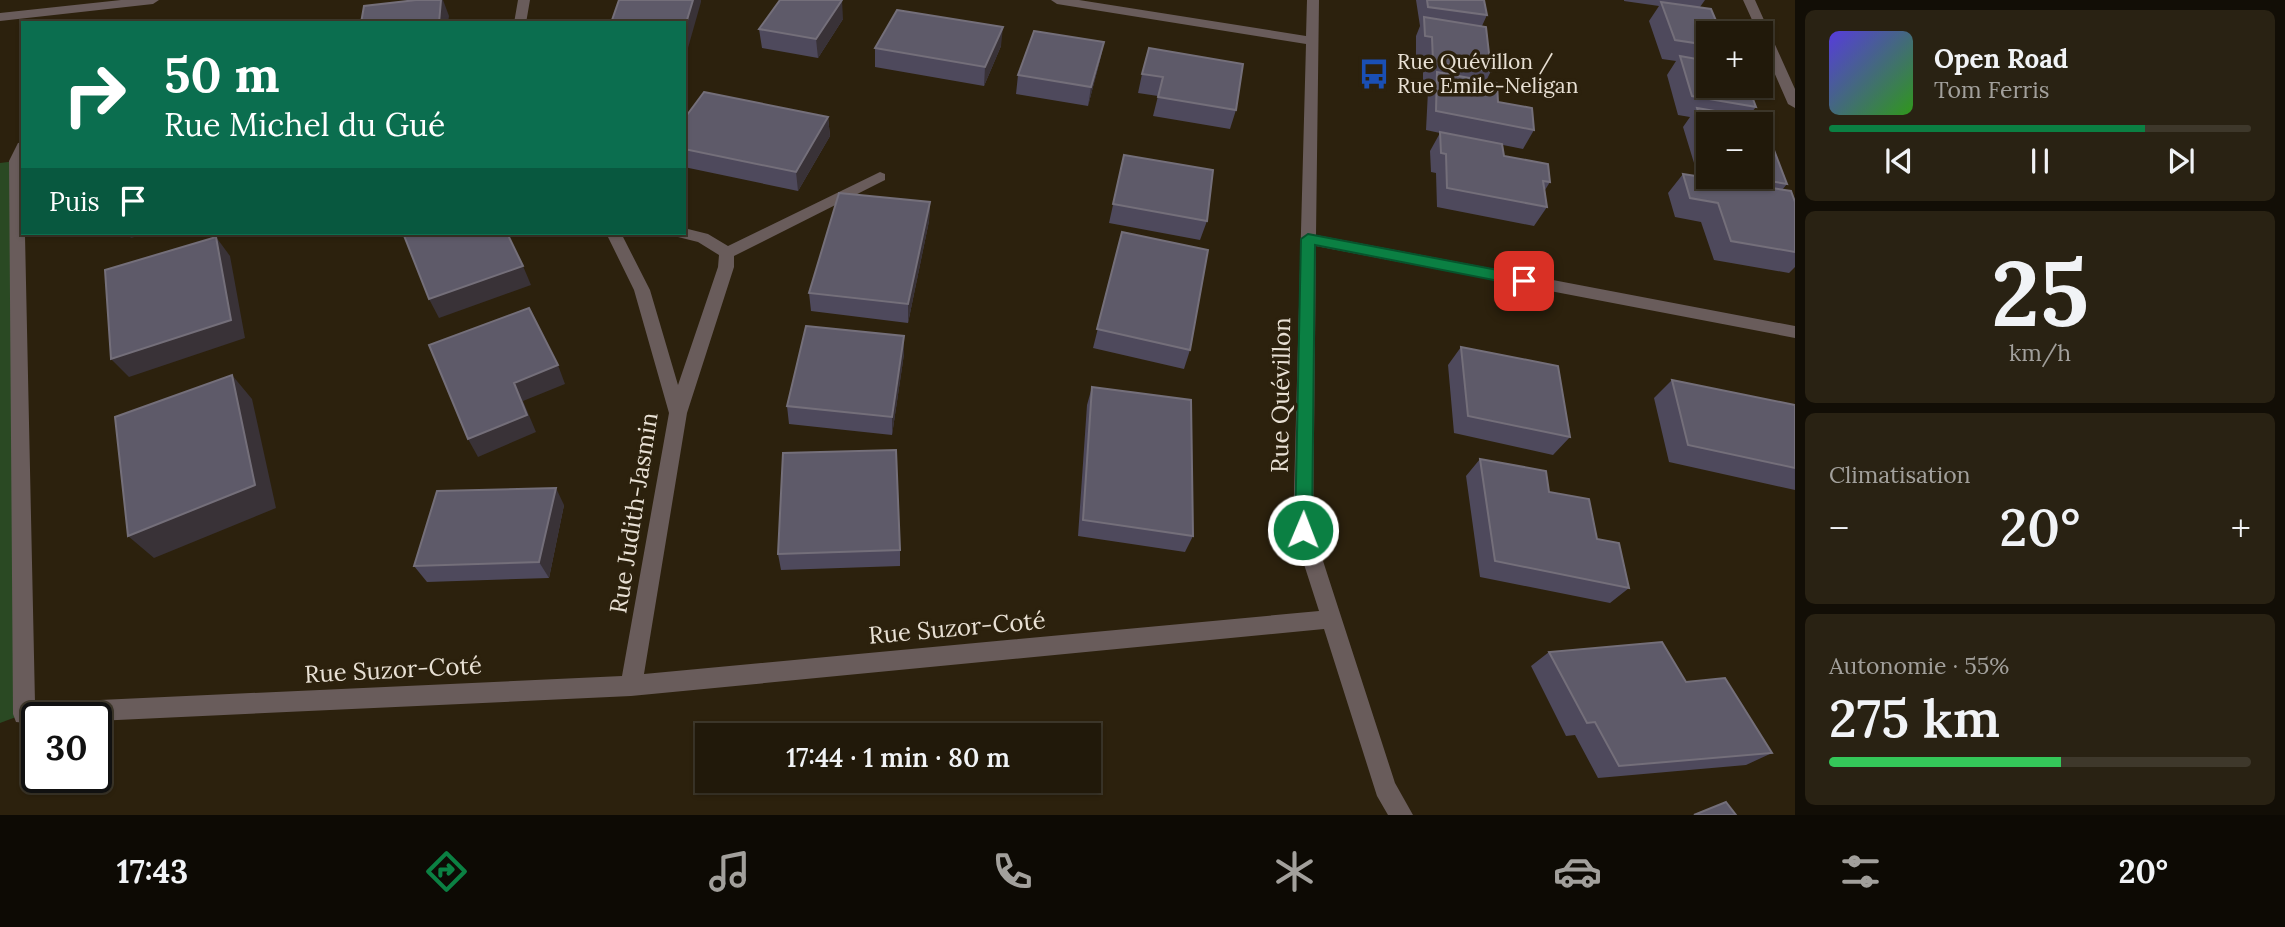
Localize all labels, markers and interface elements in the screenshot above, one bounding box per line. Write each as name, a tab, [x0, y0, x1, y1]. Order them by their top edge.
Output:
map controls	[1696, 21, 1773, 189]
button: +	[1696, 21, 1773, 98]
text: Open Road	[1934, 42, 2068, 75]
text: 50 m	[164, 43, 280, 105]
place label: Rue Quévillon / Rue Emile-Neligan	[1397, 48, 1579, 99]
icon: right	[49, 49, 140, 140]
bus stop icon: Rue Quévillon / Rue Emile-Neligan	[1357, 57, 1391, 91]
text: Tom Ferris	[1934, 75, 2049, 104]
text: Rue Michel du Gué	[164, 104, 445, 145]
button: −	[1696, 112, 1773, 189]
icon: previous	[1880, 142, 1918, 180]
icon: pause	[2021, 142, 2059, 180]
icon: next	[2162, 142, 2200, 180]
icon: arrive	[114, 182, 152, 220]
text: Puis	[49, 185, 100, 218]
text: 25	[1991, 234, 2089, 351]
pin	[1494, 251, 1554, 311]
icon: arrive	[1505, 262, 1543, 300]
street label: Rue Quévillon	[1264, 317, 1297, 473]
text: km/h	[2009, 338, 2071, 367]
street label: Rue Judith-Jasmin	[602, 410, 665, 616]
text: Climatisation	[1829, 460, 1971, 489]
position arrow	[1266, 493, 1340, 567]
text: 20°	[2000, 494, 2080, 560]
text: −	[1829, 504, 1849, 552]
text: +	[2231, 504, 2251, 552]
street label: Rue Suzor-Coté	[867, 604, 1047, 651]
street label: Rue Suzor-Coté	[303, 649, 483, 690]
text: Autonomie · 55%	[1829, 651, 2009, 680]
text: 275 km	[1829, 685, 2000, 751]
speed limit sign: 30	[21, 702, 112, 793]
text: 17:44 · 1 min · 80 m	[786, 741, 1010, 774]
icon: directions	[422, 847, 471, 896]
icon: music	[705, 847, 754, 896]
icon: phone	[988, 847, 1037, 896]
icon: climate	[1270, 847, 1319, 896]
icon: car	[1553, 847, 1602, 896]
icon: filters	[1836, 847, 1885, 896]
text: 17:43	[117, 851, 188, 892]
text: 20°	[2118, 851, 2168, 892]

